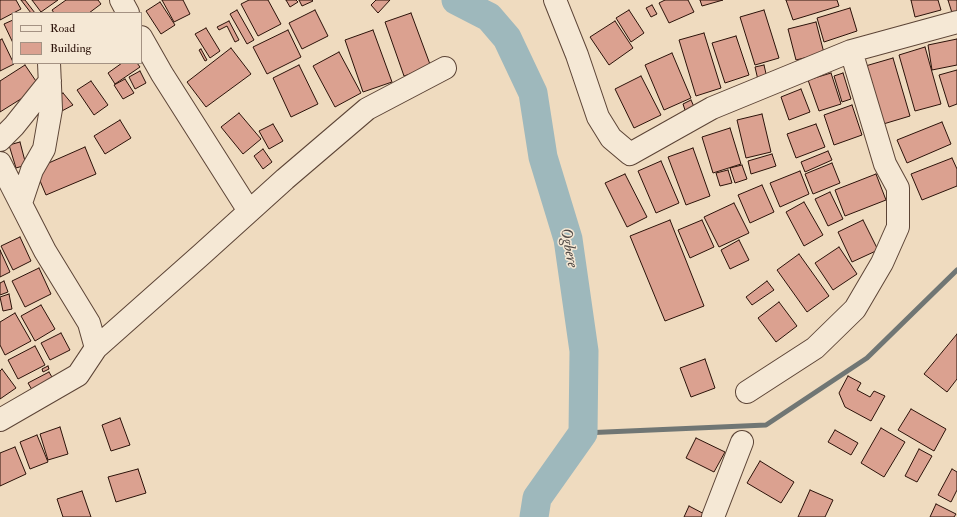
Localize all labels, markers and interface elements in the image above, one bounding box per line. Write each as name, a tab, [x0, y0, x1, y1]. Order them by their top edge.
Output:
legend	[12, 12, 142, 64]
text: Road	[50, 21, 75, 36]
text: Building	[50, 41, 91, 56]
water label: Ogbere	[555, 227, 581, 269]

